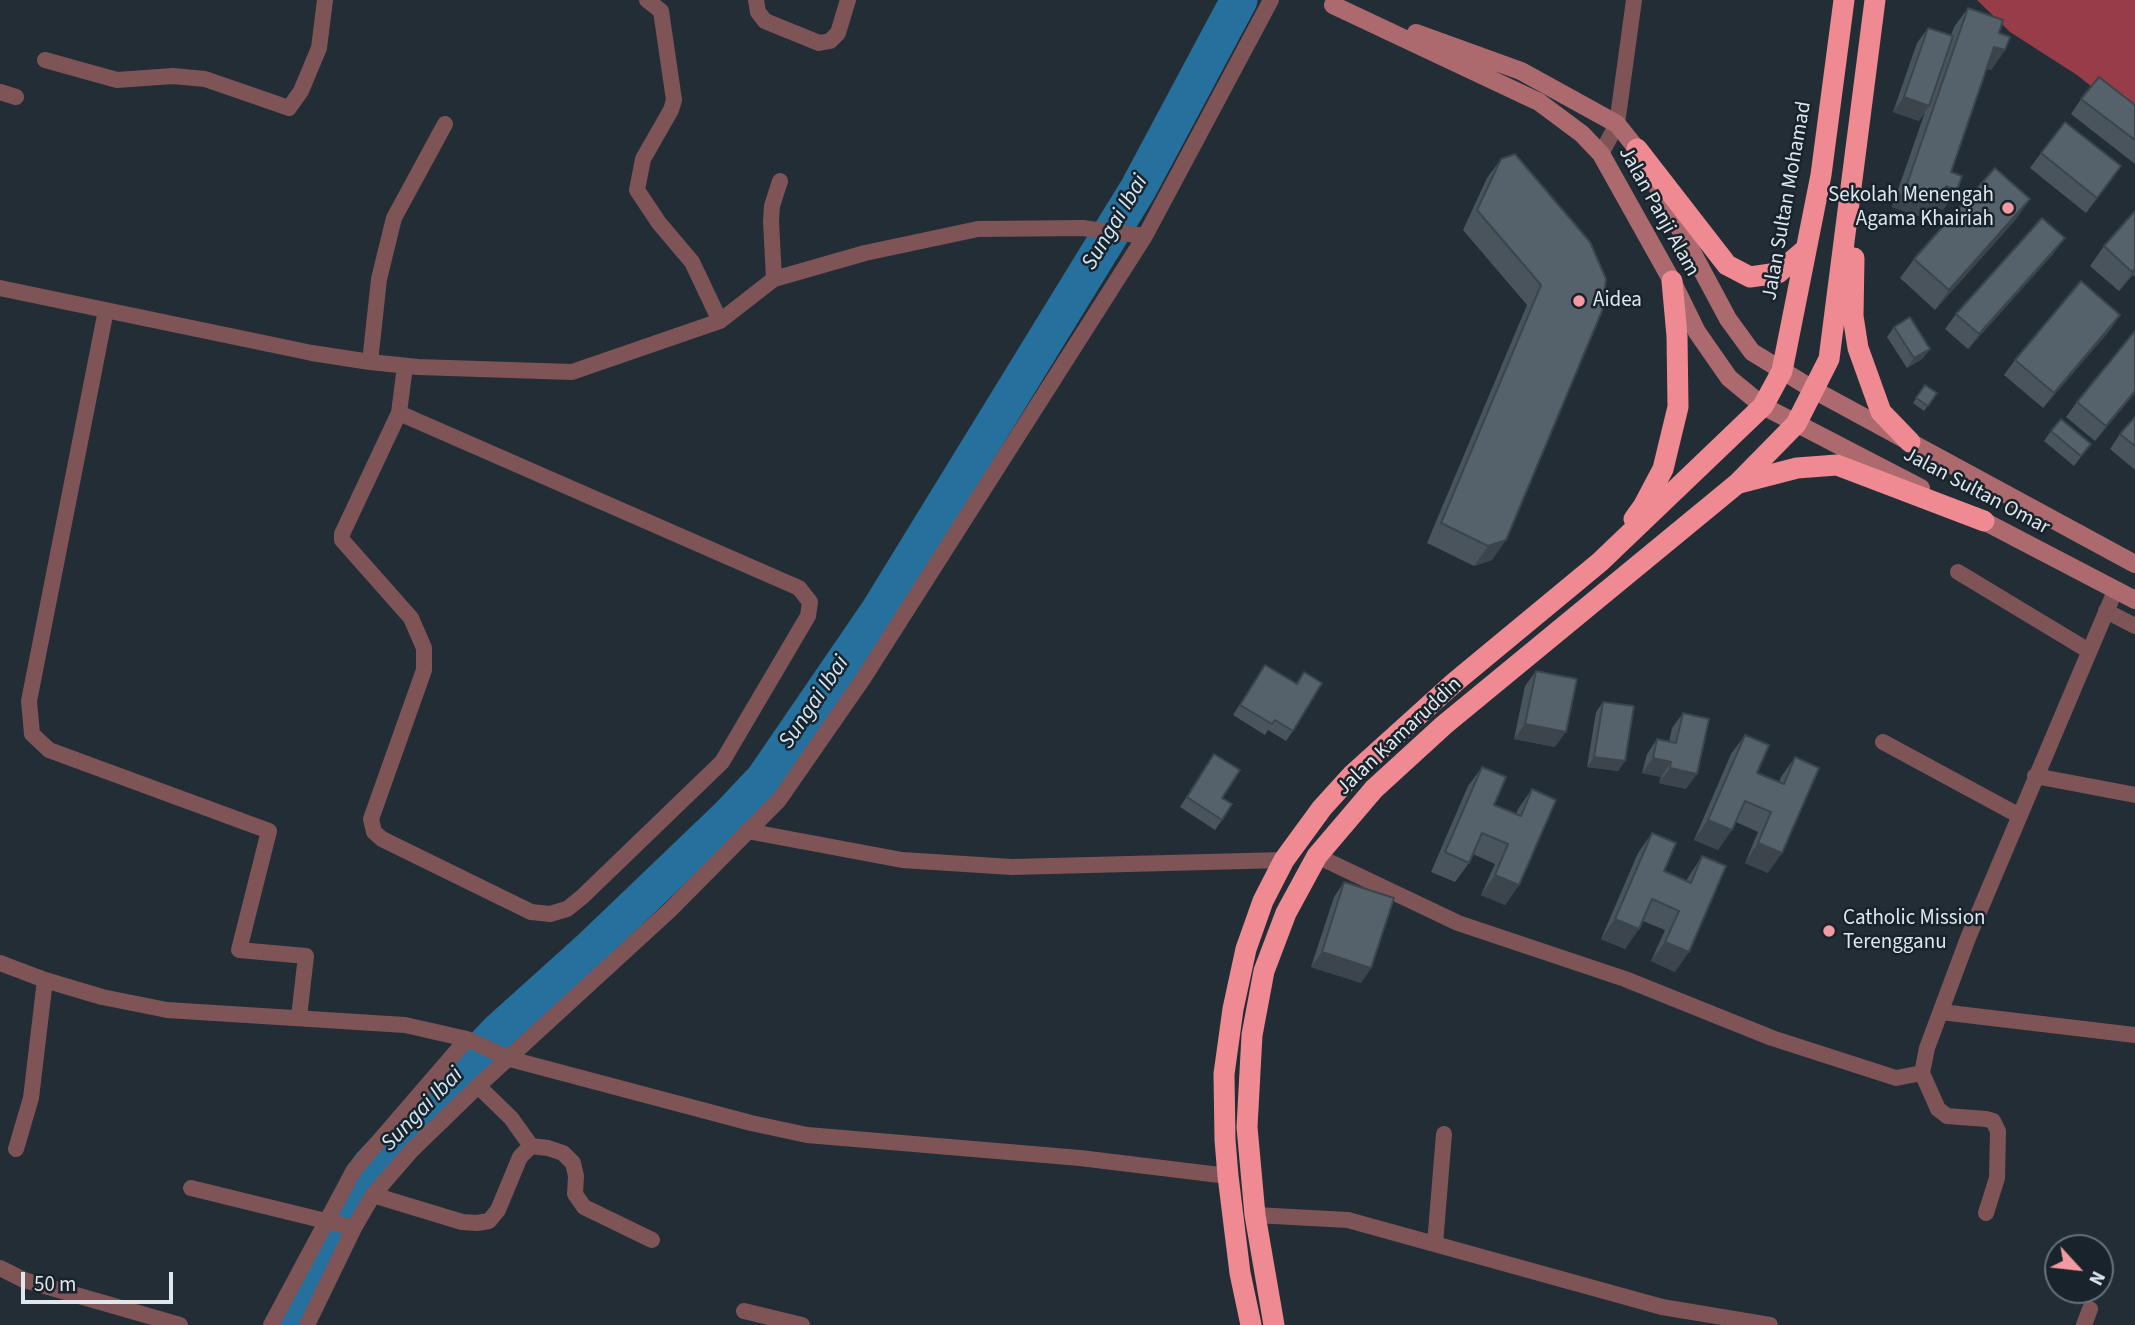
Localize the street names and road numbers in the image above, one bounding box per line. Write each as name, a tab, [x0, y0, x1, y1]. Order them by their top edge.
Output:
street label: Jalan Sultan Mohamad	[1758, 100, 1818, 302]
street label: Jalan Panji Alam	[1612, 143, 1704, 281]
street label: Jalan Sultan Omar	[1898, 443, 2054, 541]
street label: Jalan Kamaruddin	[1332, 673, 1468, 801]

